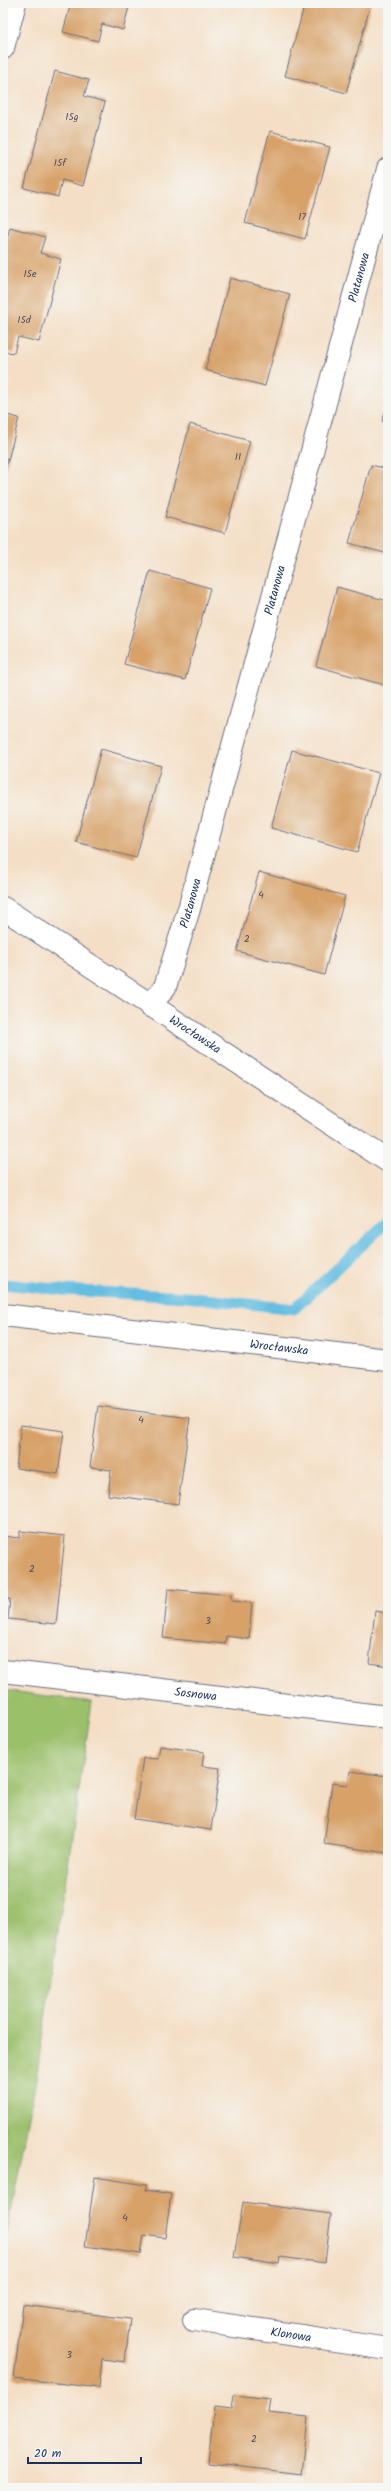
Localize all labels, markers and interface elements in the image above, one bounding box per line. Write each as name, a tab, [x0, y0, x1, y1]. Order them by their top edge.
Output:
house number: 15g	[65, 109, 79, 125]
house number: 15f	[54, 155, 67, 171]
house number: 17	[298, 209, 306, 225]
street label: Platanowa	[344, 250, 375, 304]
house number: 15e	[23, 266, 37, 282]
house number: 15d	[17, 312, 32, 328]
house number: 11	[235, 449, 241, 465]
street label: Platanowa	[259, 563, 291, 617]
street label: Platanowa	[175, 876, 207, 930]
house number: 4	[258, 887, 264, 903]
house number: 2	[244, 931, 250, 947]
street label: Wrocławska	[165, 1011, 225, 1059]
street label: Wrocławska	[249, 1335, 310, 1361]
house number: 4	[138, 1412, 144, 1428]
house number: 2	[29, 1561, 35, 1577]
house number: 3	[205, 1613, 211, 1629]
street label: Sosnowa	[173, 1683, 218, 1707]
house number: 4	[122, 2210, 128, 2226]
street label: Klonowa	[269, 2323, 313, 2347]
house number: 3	[66, 2347, 72, 2363]
house number: 2	[251, 2431, 257, 2447]
scale bar	[28, 2439, 141, 2465]
text: 20 m	[34, 2444, 62, 2463]

